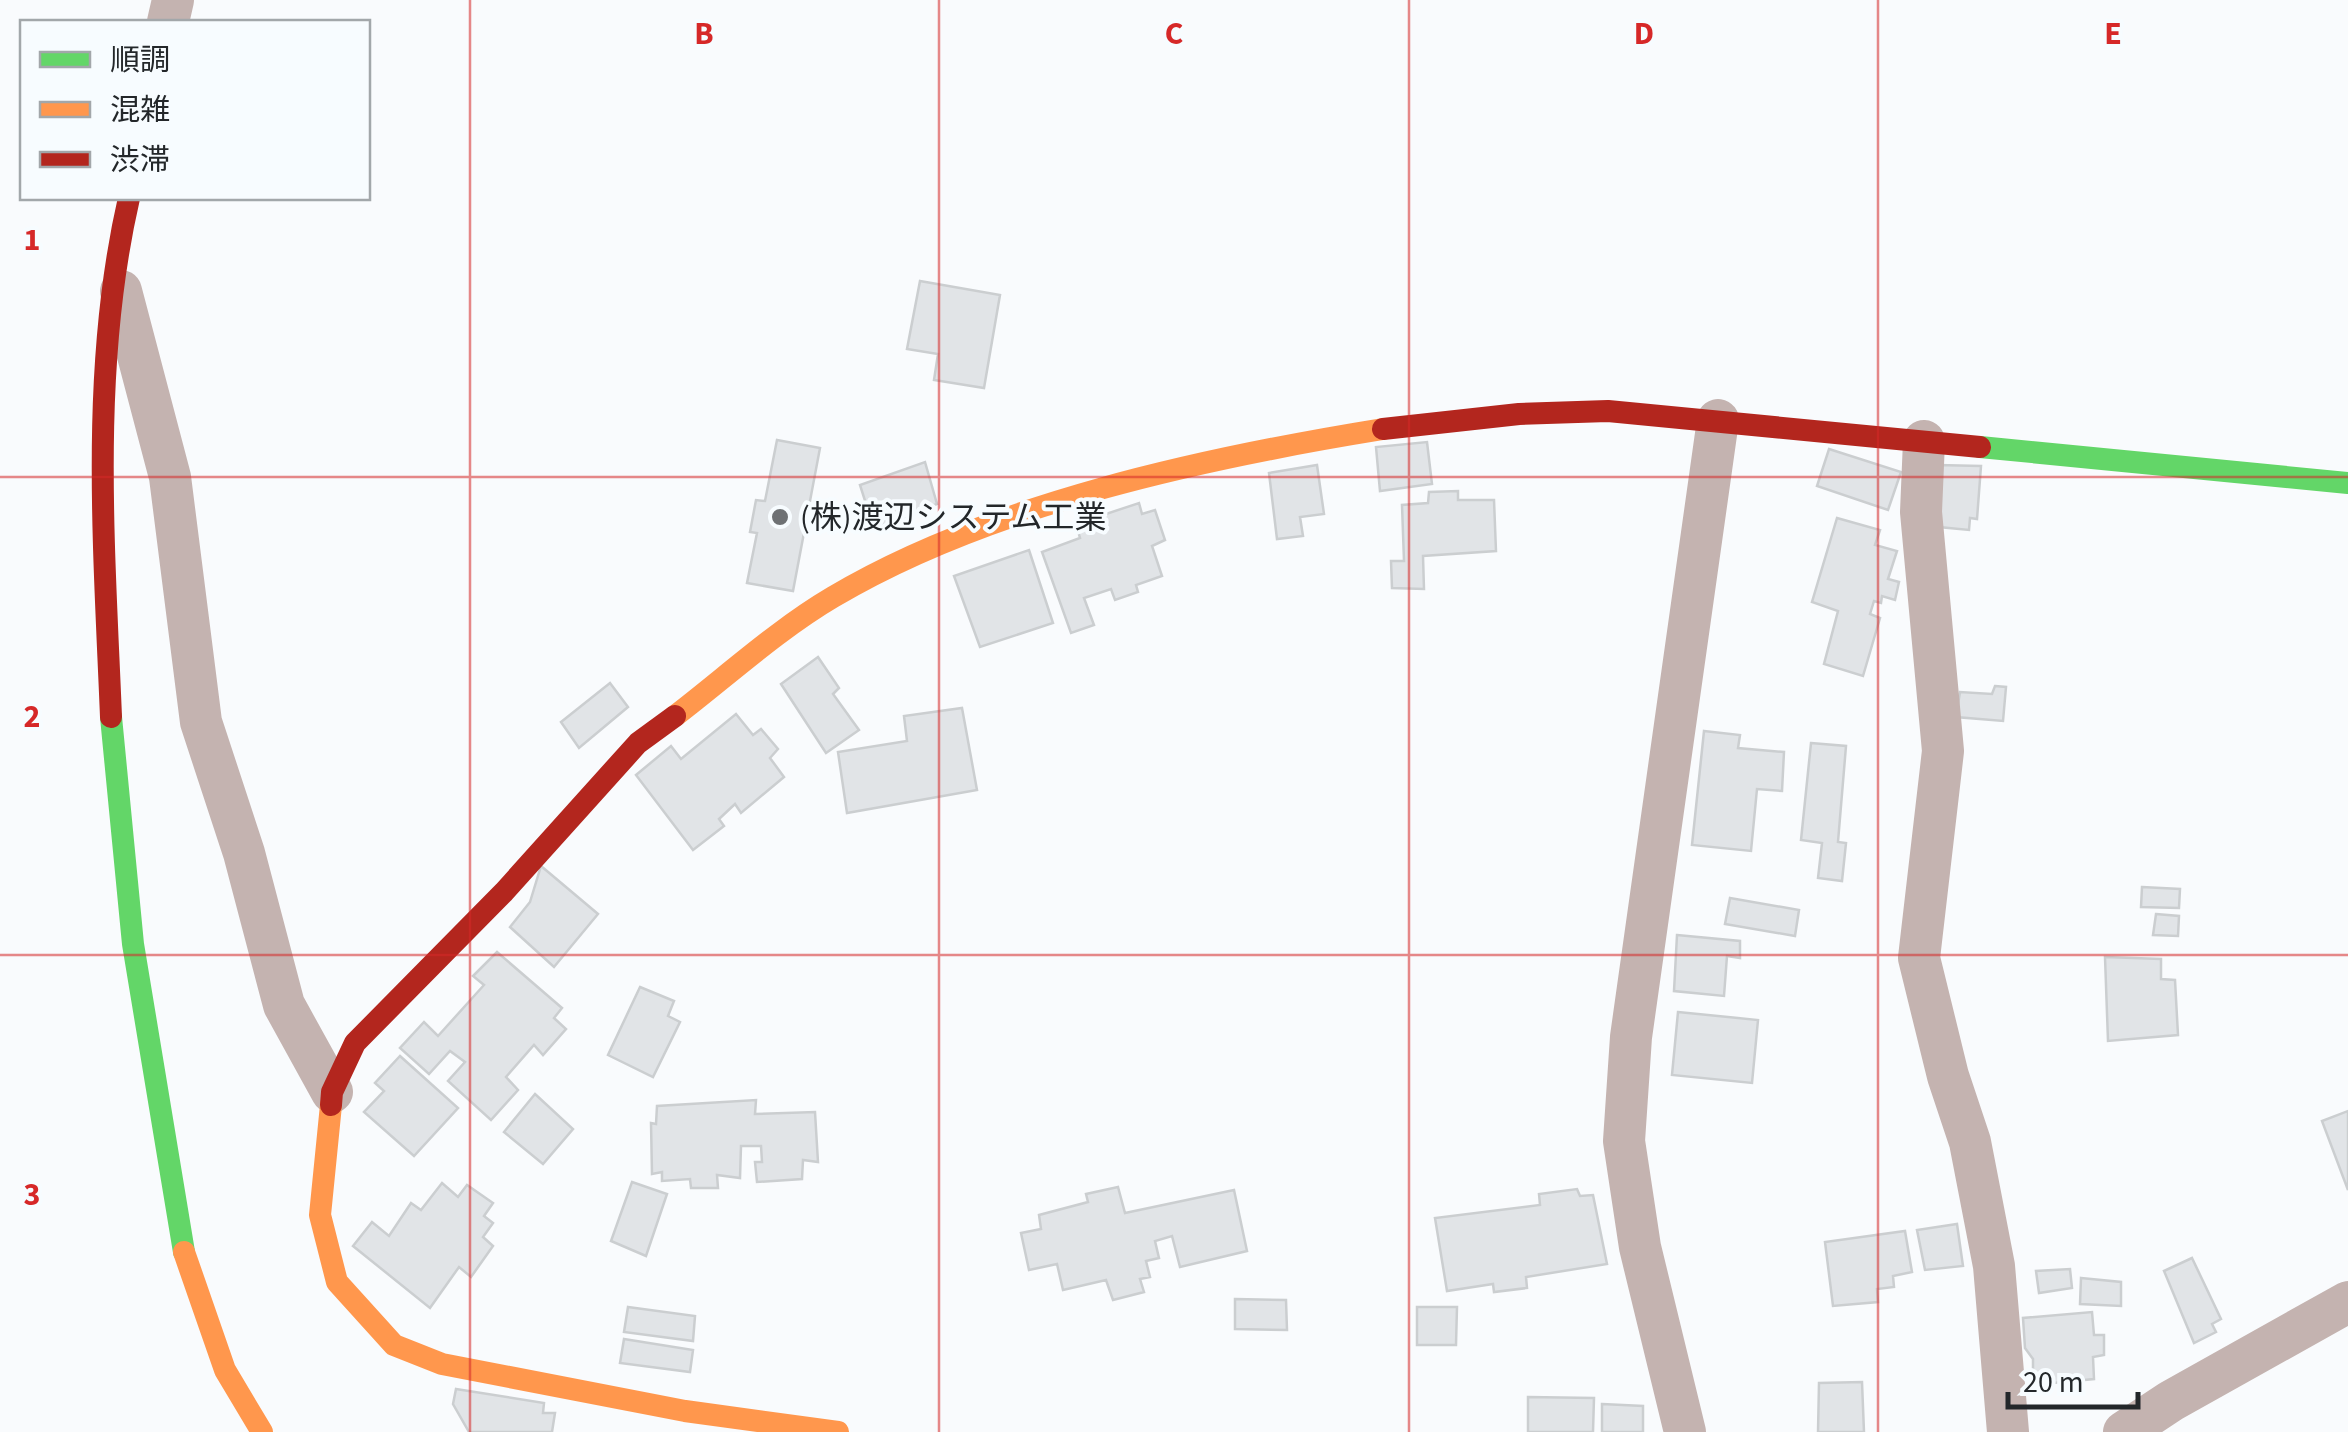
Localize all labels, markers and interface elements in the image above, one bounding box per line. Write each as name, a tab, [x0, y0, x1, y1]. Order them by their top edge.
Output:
text: B	[694, 11, 714, 57]
text: C	[1165, 11, 1183, 57]
text: D	[1634, 11, 1654, 57]
text: E	[2104, 11, 2122, 57]
legend	[20, 20, 370, 200]
text: 順調	[110, 39, 170, 82]
text: 混雑	[110, 89, 170, 132]
text: 渋滞	[110, 139, 170, 182]
text: 1	[24, 217, 40, 263]
place label: (株)渡辺システム工業	[800, 495, 1106, 541]
marker: (株)渡辺システム工業	[769, 506, 791, 528]
text: 2	[24, 694, 40, 740]
text: 3	[24, 1172, 40, 1218]
scale bar	[2008, 1347, 2138, 1409]
text: 20 m	[2023, 1361, 2084, 1404]

